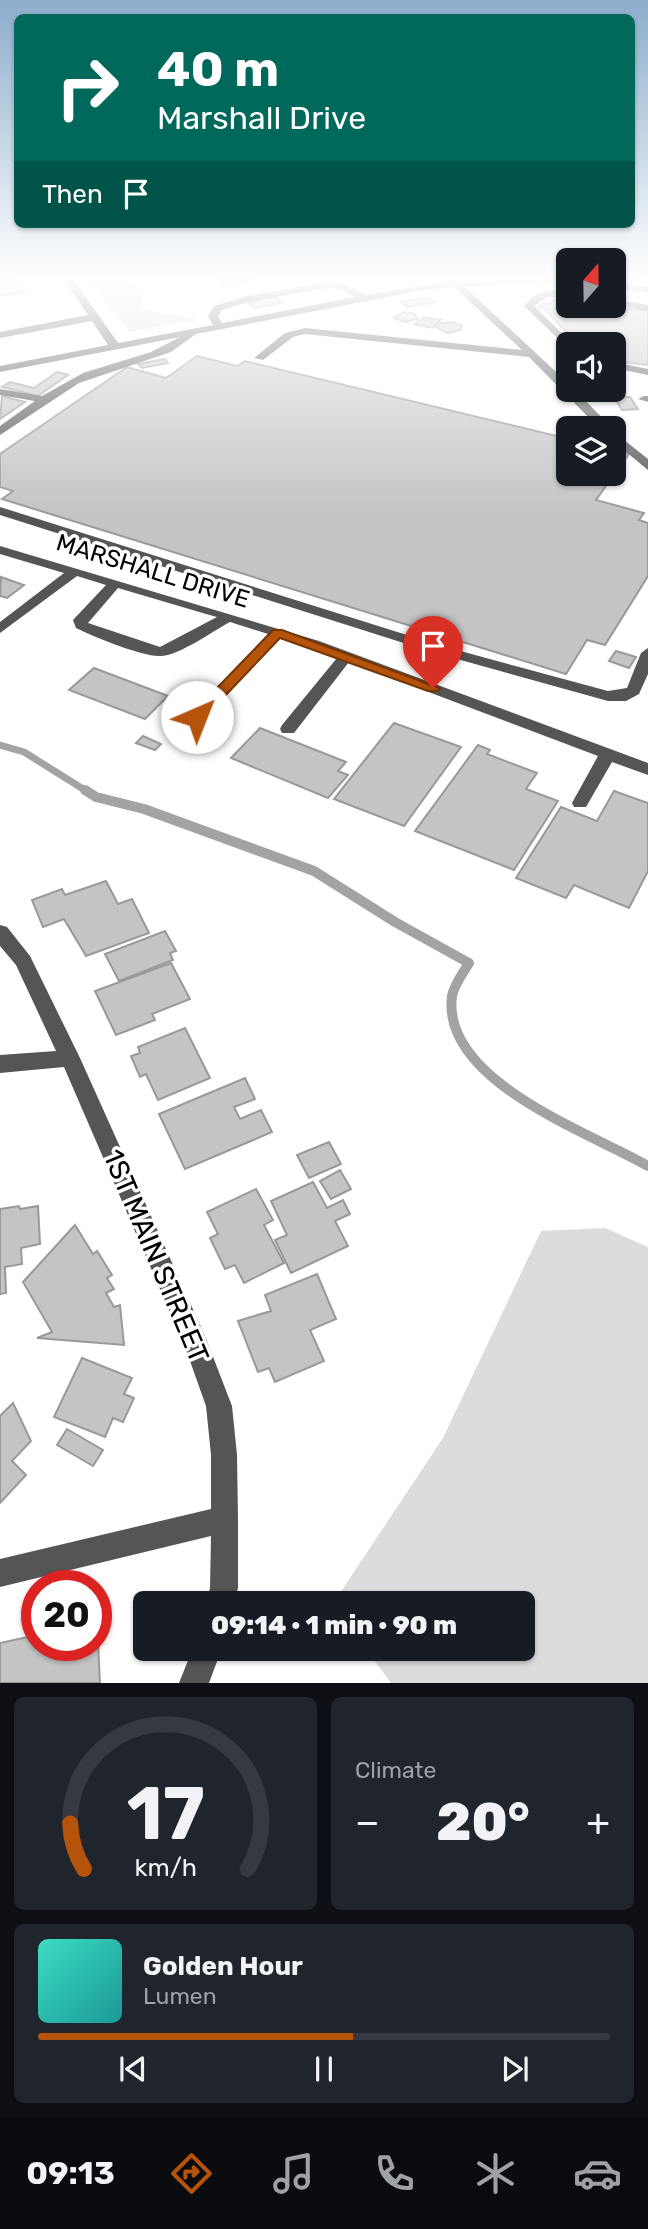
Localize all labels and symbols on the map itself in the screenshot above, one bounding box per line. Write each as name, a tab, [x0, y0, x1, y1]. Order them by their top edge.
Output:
north arrow	[556, 248, 626, 318]
street label: MARSHALL DRIVE	[53, 528, 253, 614]
pin	[403, 616, 463, 688]
position arrow	[160, 680, 234, 754]
street label: 1ST MAIN STREET	[96, 1144, 216, 1368]
speed limit sign: 20	[21, 1570, 112, 1661]

